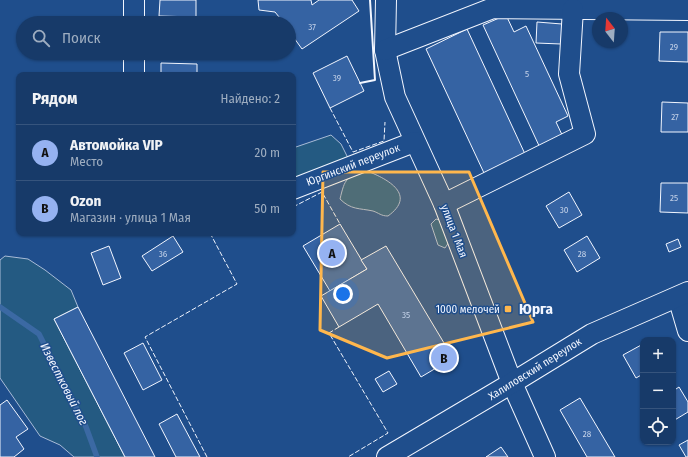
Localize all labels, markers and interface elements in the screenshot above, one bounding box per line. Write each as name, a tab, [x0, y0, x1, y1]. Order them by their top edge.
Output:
north arrow	[592, 12, 628, 48]
search box	[16, 16, 296, 60]
house number: 37	[308, 22, 316, 32]
icon: search	[30, 27, 52, 49]
text: Поиск	[62, 29, 100, 47]
house number: 29	[670, 42, 678, 52]
house number: 5	[525, 69, 529, 79]
house number: 39	[333, 73, 341, 83]
text: Рядом	[32, 88, 77, 109]
text: Найдено: 2	[221, 91, 280, 106]
house number: 27	[671, 112, 679, 122]
text: Автомойка VIP	[70, 136, 163, 154]
street label: Юргинский переулок	[304, 141, 402, 189]
text: A	[41, 145, 49, 160]
text: 20 m	[254, 145, 280, 160]
text: Место	[70, 154, 103, 169]
text: Ozon	[70, 192, 101, 210]
house number: 25	[670, 193, 678, 203]
text: B	[41, 201, 49, 216]
text: 50 m	[254, 201, 280, 216]
street label: улица 1 Мая	[438, 203, 470, 259]
house number: 30	[560, 205, 569, 215]
text: Магазин · улица 1 Мая	[70, 210, 191, 225]
pin: A	[319, 238, 345, 268]
house number: 36	[159, 249, 168, 259]
house number: 28	[578, 249, 587, 259]
your location	[333, 284, 353, 304]
district label: Юрга	[519, 300, 553, 318]
place label: 1000 мелочей	[436, 303, 500, 316]
marker: 1000 мелочей	[503, 304, 513, 314]
house number: 35	[402, 310, 410, 320]
street label: Халиловский переулок	[486, 335, 585, 403]
map controls	[640, 337, 676, 445]
button: +	[640, 337, 676, 373]
water label: Известковый лог	[37, 341, 91, 427]
pin: B	[431, 343, 457, 373]
button: −	[640, 373, 676, 409]
button: locate	[640, 409, 676, 445]
house number: 28	[583, 429, 592, 439]

